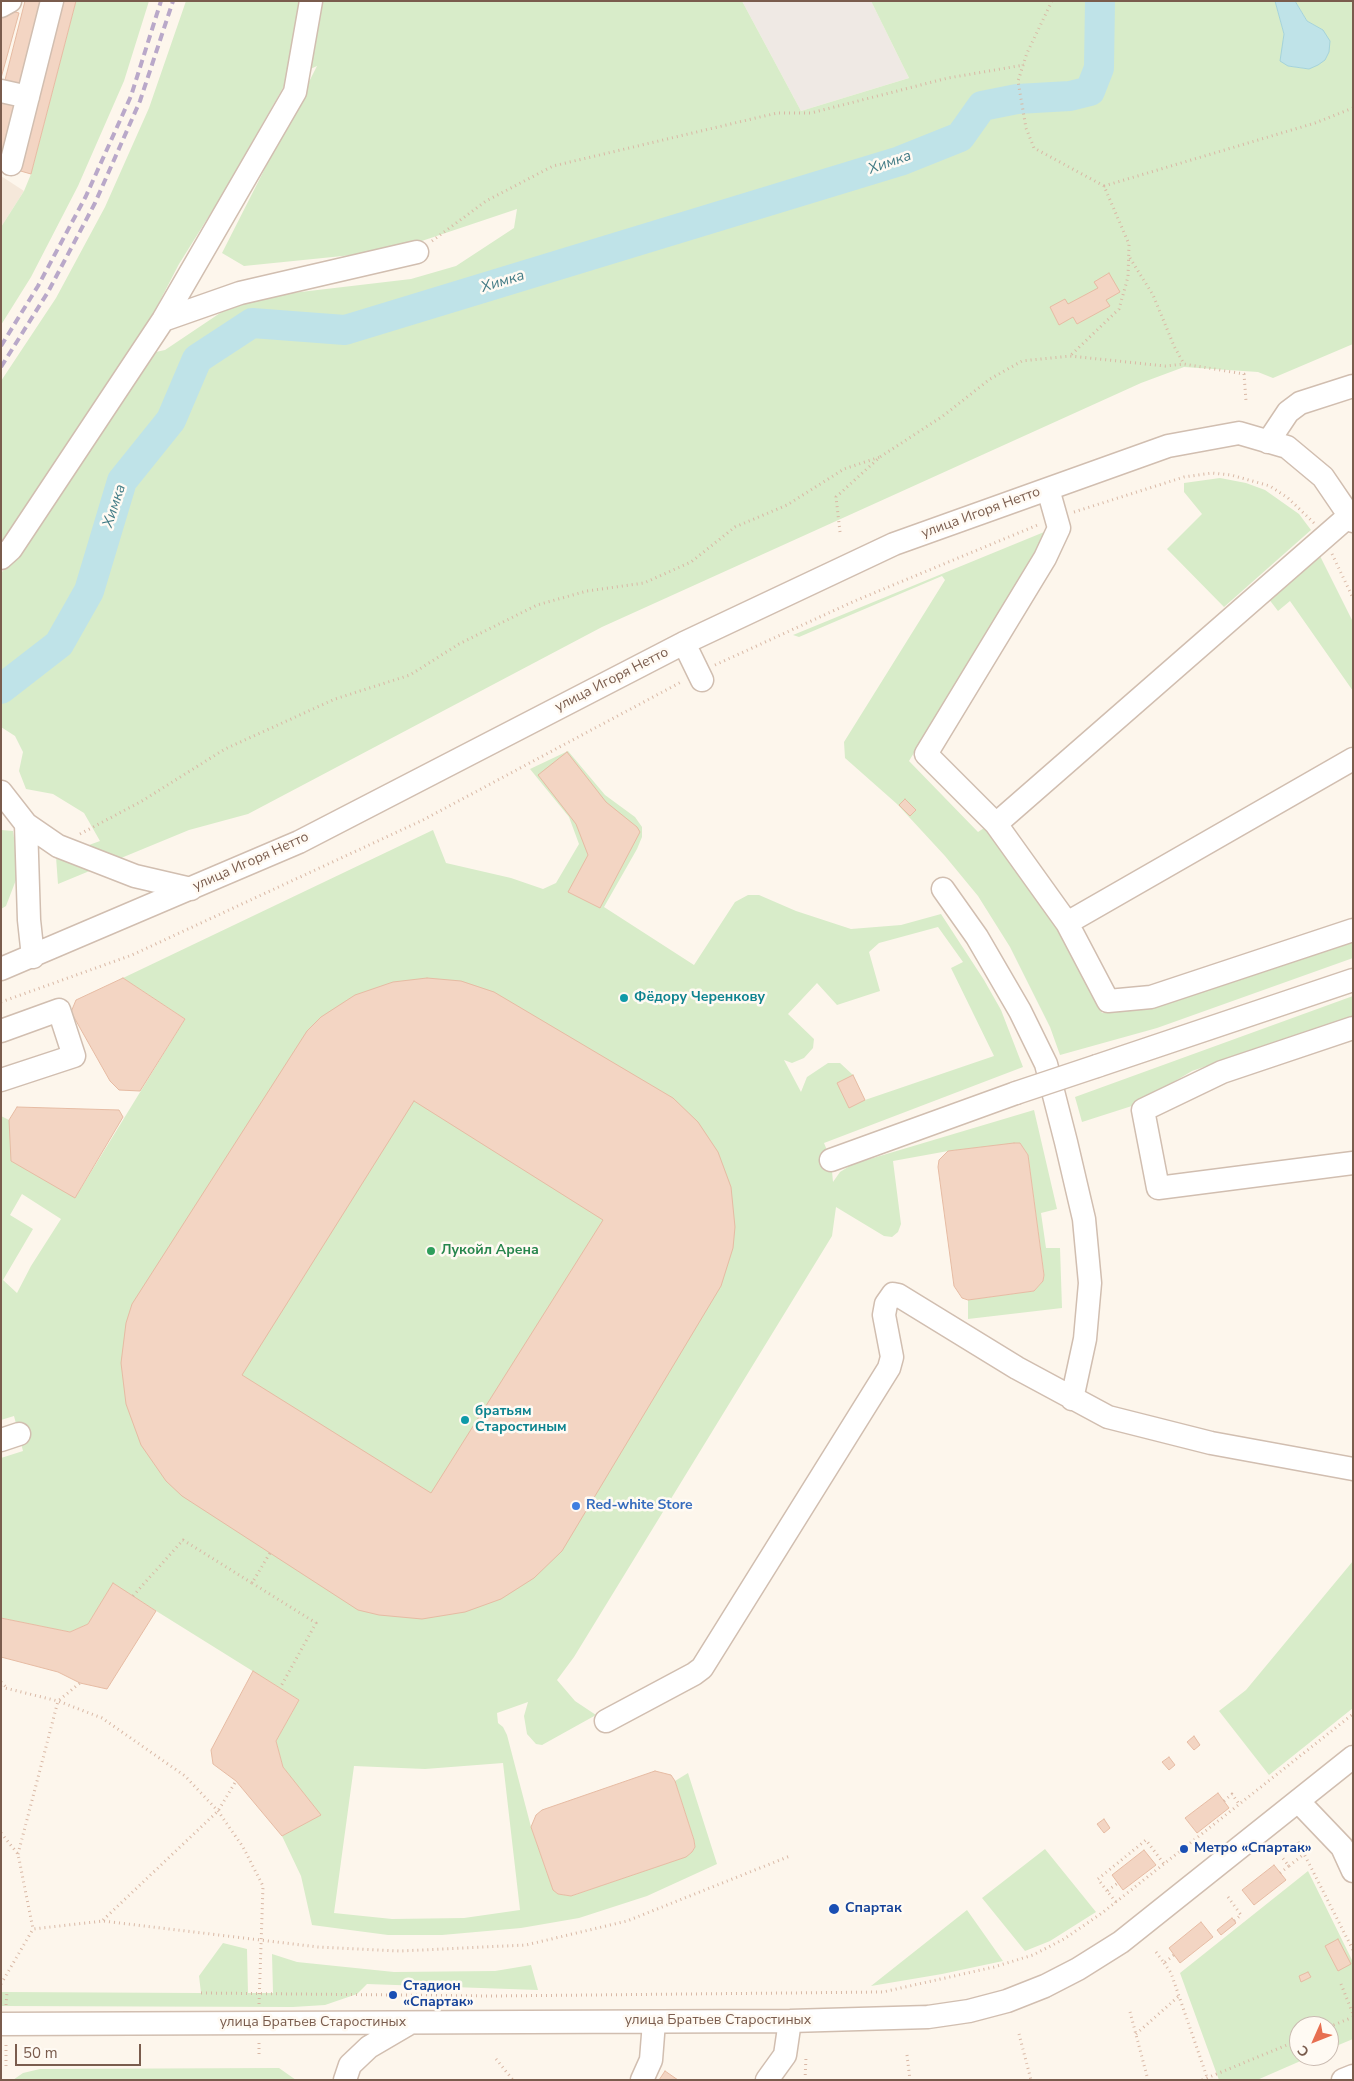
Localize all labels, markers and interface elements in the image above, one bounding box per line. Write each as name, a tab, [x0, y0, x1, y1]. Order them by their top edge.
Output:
water label: Химка	[866, 147, 914, 179]
water label: Химка	[479, 267, 527, 297]
water label: Химка	[100, 482, 130, 530]
street label: улица Игоря Нетто	[919, 484, 1043, 542]
street label: улица Игоря Нетто	[552, 644, 672, 716]
street label: улица Игоря Нетто	[190, 829, 312, 895]
place label: Фёдору Черенкову	[634, 990, 765, 1006]
marker: Фёдору Черенкову	[618, 992, 630, 1004]
place label: Лукойл Арена	[441, 1243, 539, 1259]
marker: Лукойл Арена	[425, 1245, 437, 1257]
place label: братьям Старостиным	[475, 1404, 567, 1436]
marker: братьям Старостиным	[459, 1414, 471, 1426]
place label: Red-white Store	[586, 1498, 693, 1514]
marker: Red-white Store	[570, 1500, 582, 1512]
place label: Метро «Спартак»	[1194, 1841, 1312, 1857]
marker: Метро «Спартак»	[1178, 1843, 1190, 1855]
place label: Спартак	[845, 1901, 902, 1917]
marker: Спартак	[827, 1902, 841, 1916]
place label: Стадион «Спартак»	[403, 1979, 474, 2011]
marker: Стадион «Спартак»	[387, 1989, 399, 2001]
street label: улица Братьев Старостиных	[625, 2013, 811, 2029]
street label: улица Братьев Старостиных	[220, 2015, 406, 2031]
north arrow	[1289, 2016, 1339, 2066]
scale bar	[18, 2034, 144, 2066]
text: С	[1293, 2041, 1314, 2061]
text: 50 m	[23, 2043, 58, 2063]

